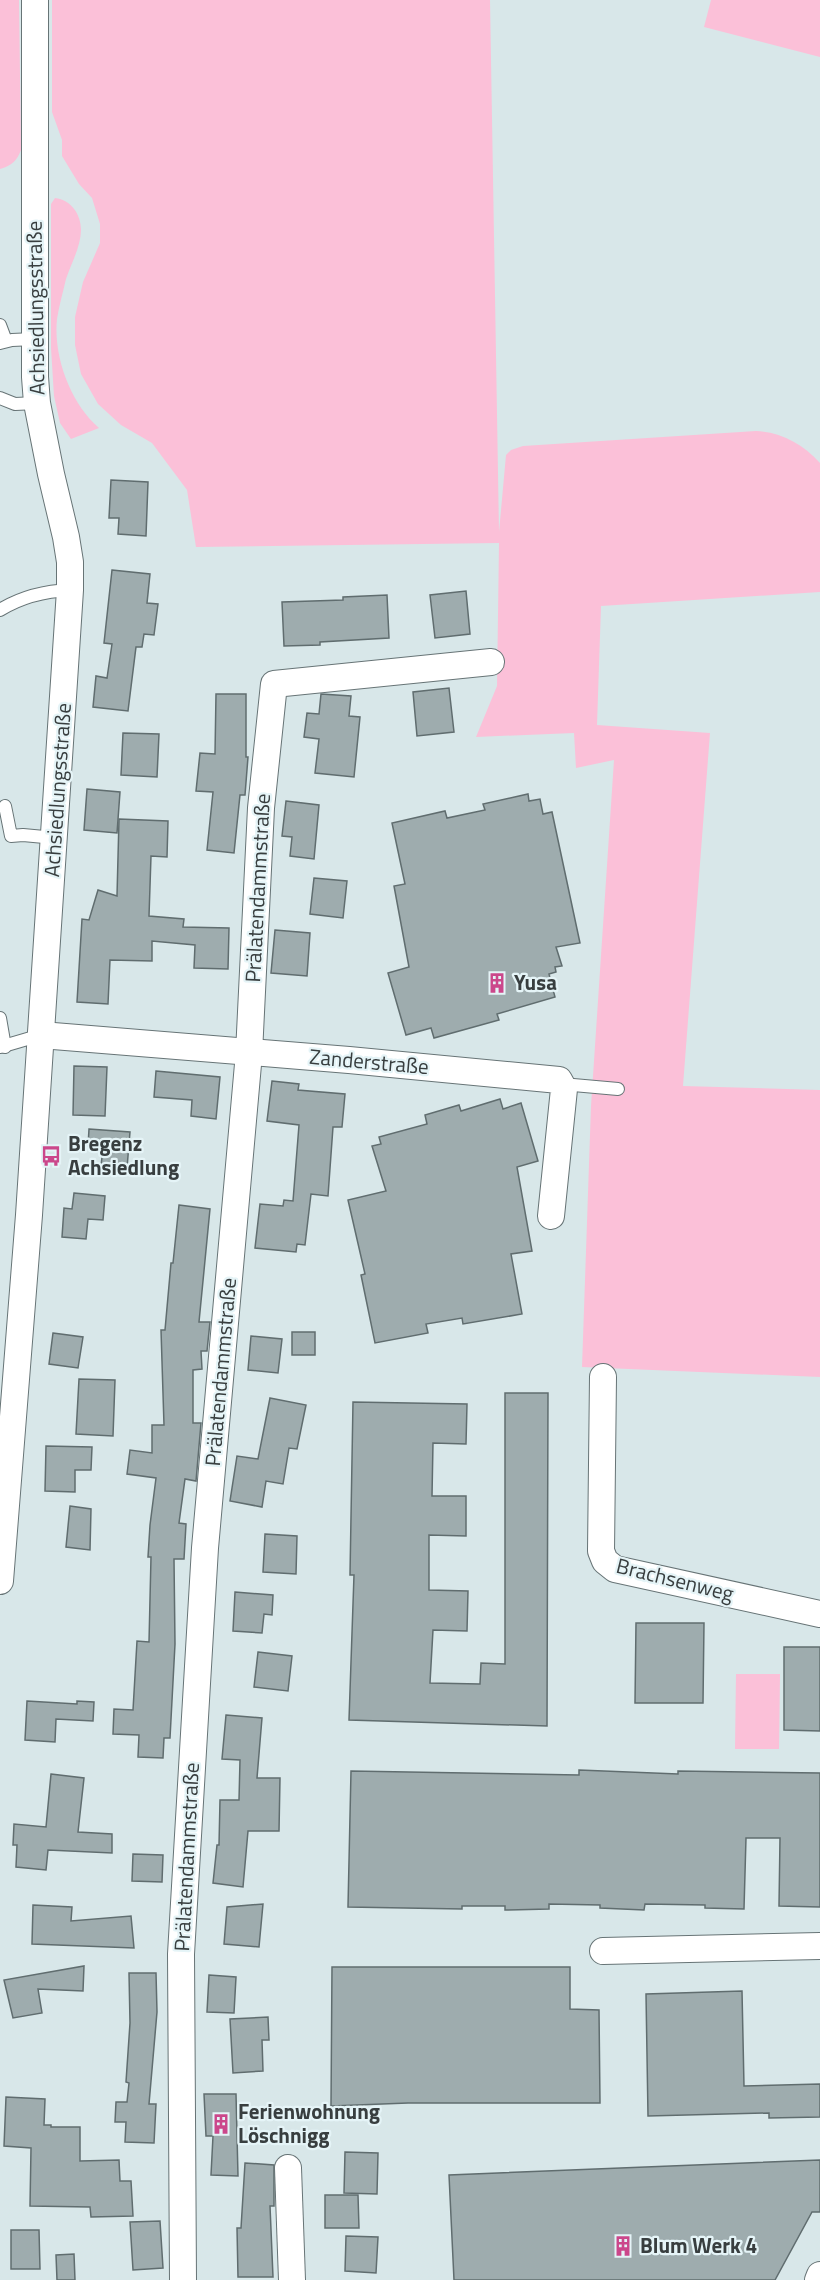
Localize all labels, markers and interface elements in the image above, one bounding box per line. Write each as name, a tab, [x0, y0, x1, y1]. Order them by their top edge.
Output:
street label: Achsiedlungsstraße	[17, 221, 53, 395]
street label: Achsiedlungsstraße	[35, 702, 79, 878]
street label: Prälatendammstraße	[236, 793, 278, 983]
place label: Yusa	[514, 966, 557, 998]
building icon: Yusa	[485, 971, 509, 995]
street label: Zanderstraße	[308, 1040, 430, 1082]
place label: Bregenz Achsiedlung	[68, 1127, 179, 1183]
bus stop icon: Bregenz Achsiedlung	[39, 1144, 63, 1168]
street label: Prälatendammstraße	[196, 1276, 244, 1468]
street label: Brachsenweg	[613, 1549, 738, 1609]
street label: Prälatendammstraße	[165, 1762, 207, 1952]
place label: Ferienwohnung Löschnigg	[238, 2095, 380, 2151]
building icon: Ferienwohnung Löschnigg	[209, 2112, 233, 2136]
place label: Blum Werk 4	[640, 2229, 757, 2261]
building icon: Blum Werk 4	[611, 2234, 635, 2258]

